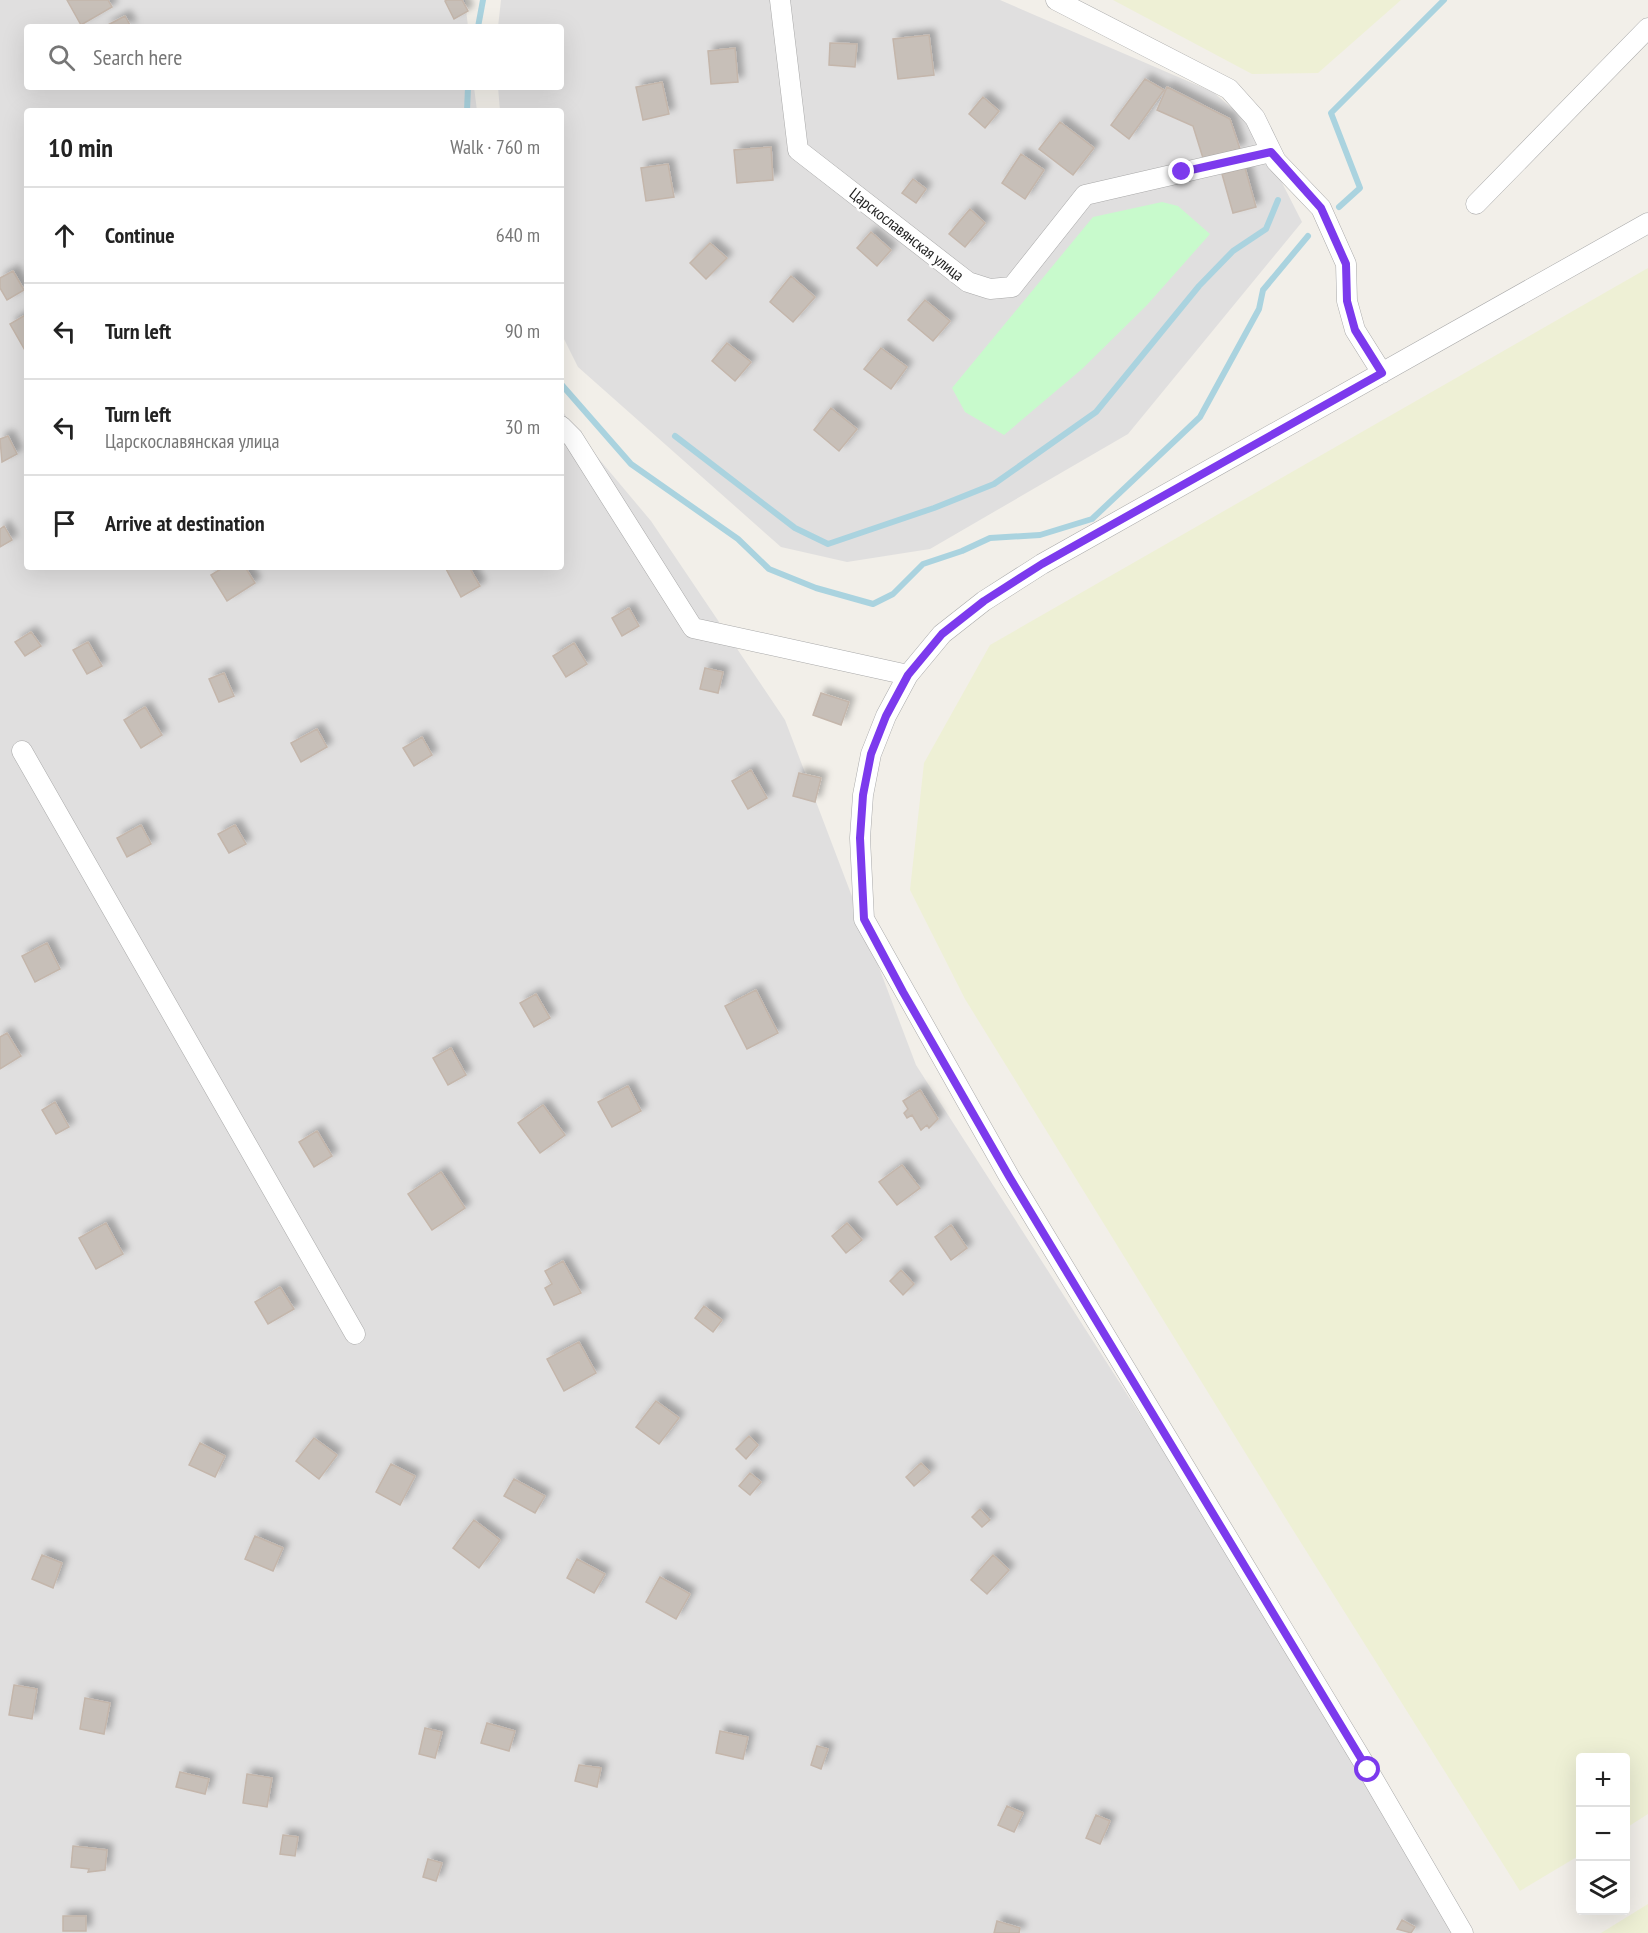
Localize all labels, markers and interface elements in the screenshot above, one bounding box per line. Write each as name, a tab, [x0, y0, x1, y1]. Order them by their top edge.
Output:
search box	[24, 24, 564, 90]
icon: search	[45, 41, 78, 74]
text: Search here	[93, 43, 182, 71]
text: 10 min	[48, 131, 113, 164]
text: Walk · 760 m	[450, 134, 540, 160]
route end	[1168, 158, 1194, 184]
street label: Царскославянская улица	[846, 183, 968, 285]
icon: ahead	[48, 219, 81, 252]
text: Continue	[105, 221, 175, 249]
text: 640 m	[496, 222, 540, 248]
icon: left	[48, 315, 81, 348]
text: Turn left	[105, 317, 171, 345]
text: 90 m	[505, 318, 540, 344]
text: Turn left	[105, 400, 171, 428]
icon: left	[48, 411, 81, 444]
text: 30 m	[505, 414, 540, 440]
text: Царскославянская улица	[105, 428, 279, 454]
icon: arrive	[48, 507, 81, 540]
text: Arrive at destination	[105, 509, 265, 537]
map controls	[1576, 1753, 1630, 1915]
button: +	[1576, 1753, 1630, 1807]
route start	[1354, 1756, 1380, 1782]
button: −	[1576, 1807, 1630, 1861]
button: layers	[1576, 1861, 1630, 1915]

